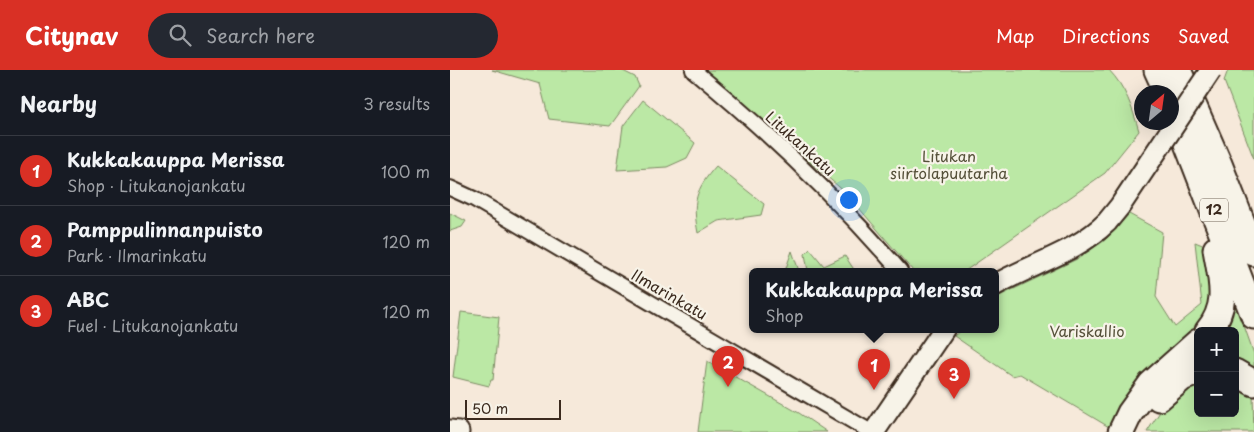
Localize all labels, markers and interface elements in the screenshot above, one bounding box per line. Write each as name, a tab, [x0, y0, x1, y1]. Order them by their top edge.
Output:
search box	[148, 13, 498, 58]
text: Citynav	[25, 17, 118, 53]
icon: search	[166, 21, 194, 49]
text: Search here	[206, 21, 315, 49]
text: Map	[996, 22, 1034, 49]
text: Directions	[1062, 22, 1150, 49]
text: Saved	[1178, 22, 1229, 49]
north arrow	[1134, 85, 1179, 130]
text: Nearby	[20, 87, 97, 119]
text: 3 results	[363, 91, 430, 115]
street label: Litukankatu	[761, 105, 841, 181]
park label: Litukan siirtolapuutarha	[890, 144, 1008, 184]
text: Kukkakauppa Merissa	[67, 145, 285, 173]
text: 1	[32, 159, 40, 183]
text: 100 m	[381, 159, 430, 183]
text: Shop · Litukanojankatu	[67, 173, 246, 197]
your location	[836, 187, 862, 213]
road number: 12	[1200, 198, 1228, 222]
text: Pamppulinnanpuisto	[67, 215, 263, 243]
text: 2	[30, 229, 42, 253]
text: 120 m	[383, 229, 430, 253]
text: Park · Ilmarinkatu	[67, 243, 207, 267]
street label: Ilmarinkatu	[627, 263, 712, 325]
popup	[749, 268, 999, 333]
text: Kukkakauppa Merissa	[765, 275, 983, 303]
text: ABC	[67, 285, 109, 313]
text: 3	[31, 299, 41, 323]
text: 120 m	[383, 299, 430, 323]
text: Shop	[765, 303, 804, 327]
text: Fuel · Litukanojankatu	[67, 313, 238, 337]
park label: Variskallio	[1049, 319, 1125, 342]
map controls	[1194, 327, 1239, 417]
button: +	[1194, 327, 1239, 372]
pin: 2	[712, 346, 744, 387]
pin: 1	[858, 349, 890, 390]
pin: 3	[938, 358, 970, 399]
button: −	[1194, 372, 1239, 417]
scale bar	[465, 397, 561, 420]
text: 50 m	[472, 398, 508, 419]

